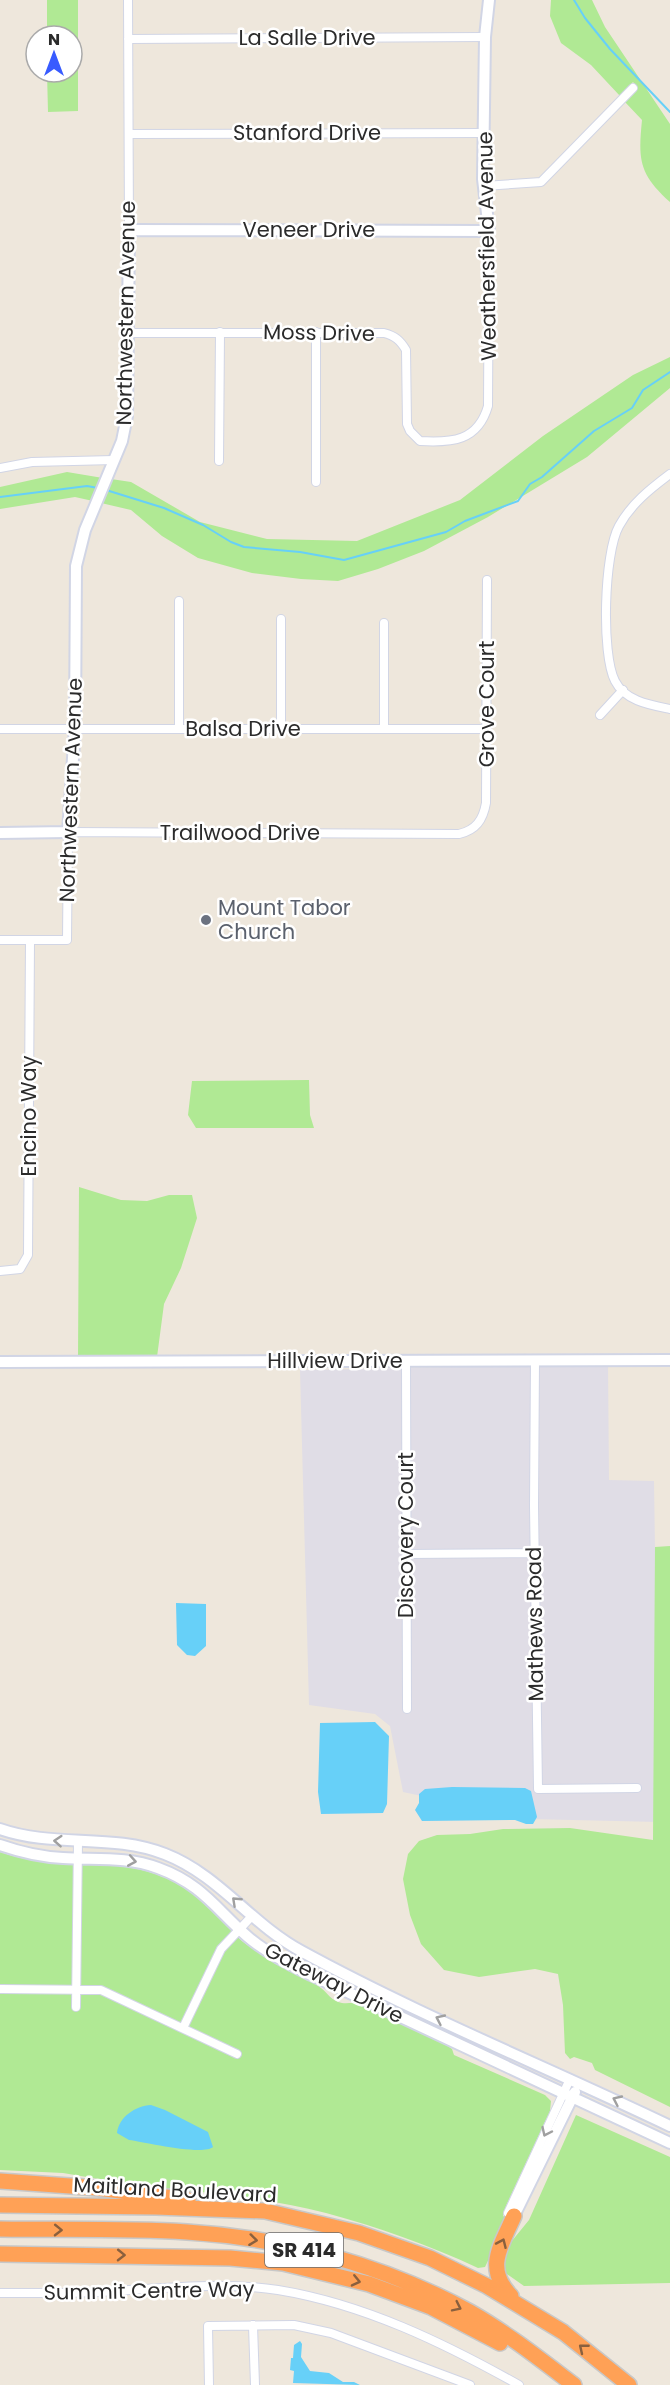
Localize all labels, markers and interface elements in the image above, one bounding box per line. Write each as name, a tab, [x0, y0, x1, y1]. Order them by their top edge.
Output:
street label: La Salle Drive	[238, 23, 376, 52]
north arrow	[24, 24, 84, 84]
text: N	[48, 28, 60, 51]
street label: Stanford Drive	[233, 118, 381, 147]
street label: Weathersfield Avenue	[470, 131, 503, 361]
street label: Northwestern Avenue	[109, 200, 142, 426]
street label: Veneer Drive	[243, 215, 375, 244]
street label: Moss Drive	[263, 317, 375, 348]
street label: Grove Court	[472, 641, 501, 767]
street label: Northwestern Avenue	[52, 677, 89, 903]
street label: Balsa Drive	[185, 714, 301, 743]
street label: Trailwood Drive	[160, 818, 320, 847]
place label: Mount Tabor Church	[218, 893, 351, 946]
marker: Mount Tabor Church	[199, 913, 213, 927]
street label: Encino Way	[14, 1055, 43, 1177]
street label: Hillview Drive	[267, 1346, 403, 1375]
street label: Discovery Court	[391, 1452, 420, 1618]
street label: Mathews Road	[519, 1546, 550, 1702]
one-way arrow	[53, 1834, 62, 1847]
one-way arrow	[127, 1854, 137, 1867]
one-way arrow	[233, 1897, 243, 1908]
street label: Gateway Drive	[260, 1935, 409, 2030]
one-way arrow	[435, 2014, 446, 2026]
one-way arrow	[613, 2096, 624, 2108]
one-way arrow	[541, 2125, 553, 2136]
street label: Maitland Boulevard	[73, 2170, 277, 2209]
one-way arrow	[54, 2224, 63, 2236]
one-way arrow	[248, 2233, 258, 2246]
road number: SR 414	[265, 2233, 343, 2267]
one-way arrow	[495, 2238, 507, 2249]
one-way arrow	[117, 2249, 126, 2261]
one-way arrow	[351, 2273, 361, 2286]
street label: Summit Centre Way	[43, 2274, 255, 2307]
one-way arrow	[451, 2299, 462, 2311]
one-way arrow	[579, 2345, 590, 2356]

